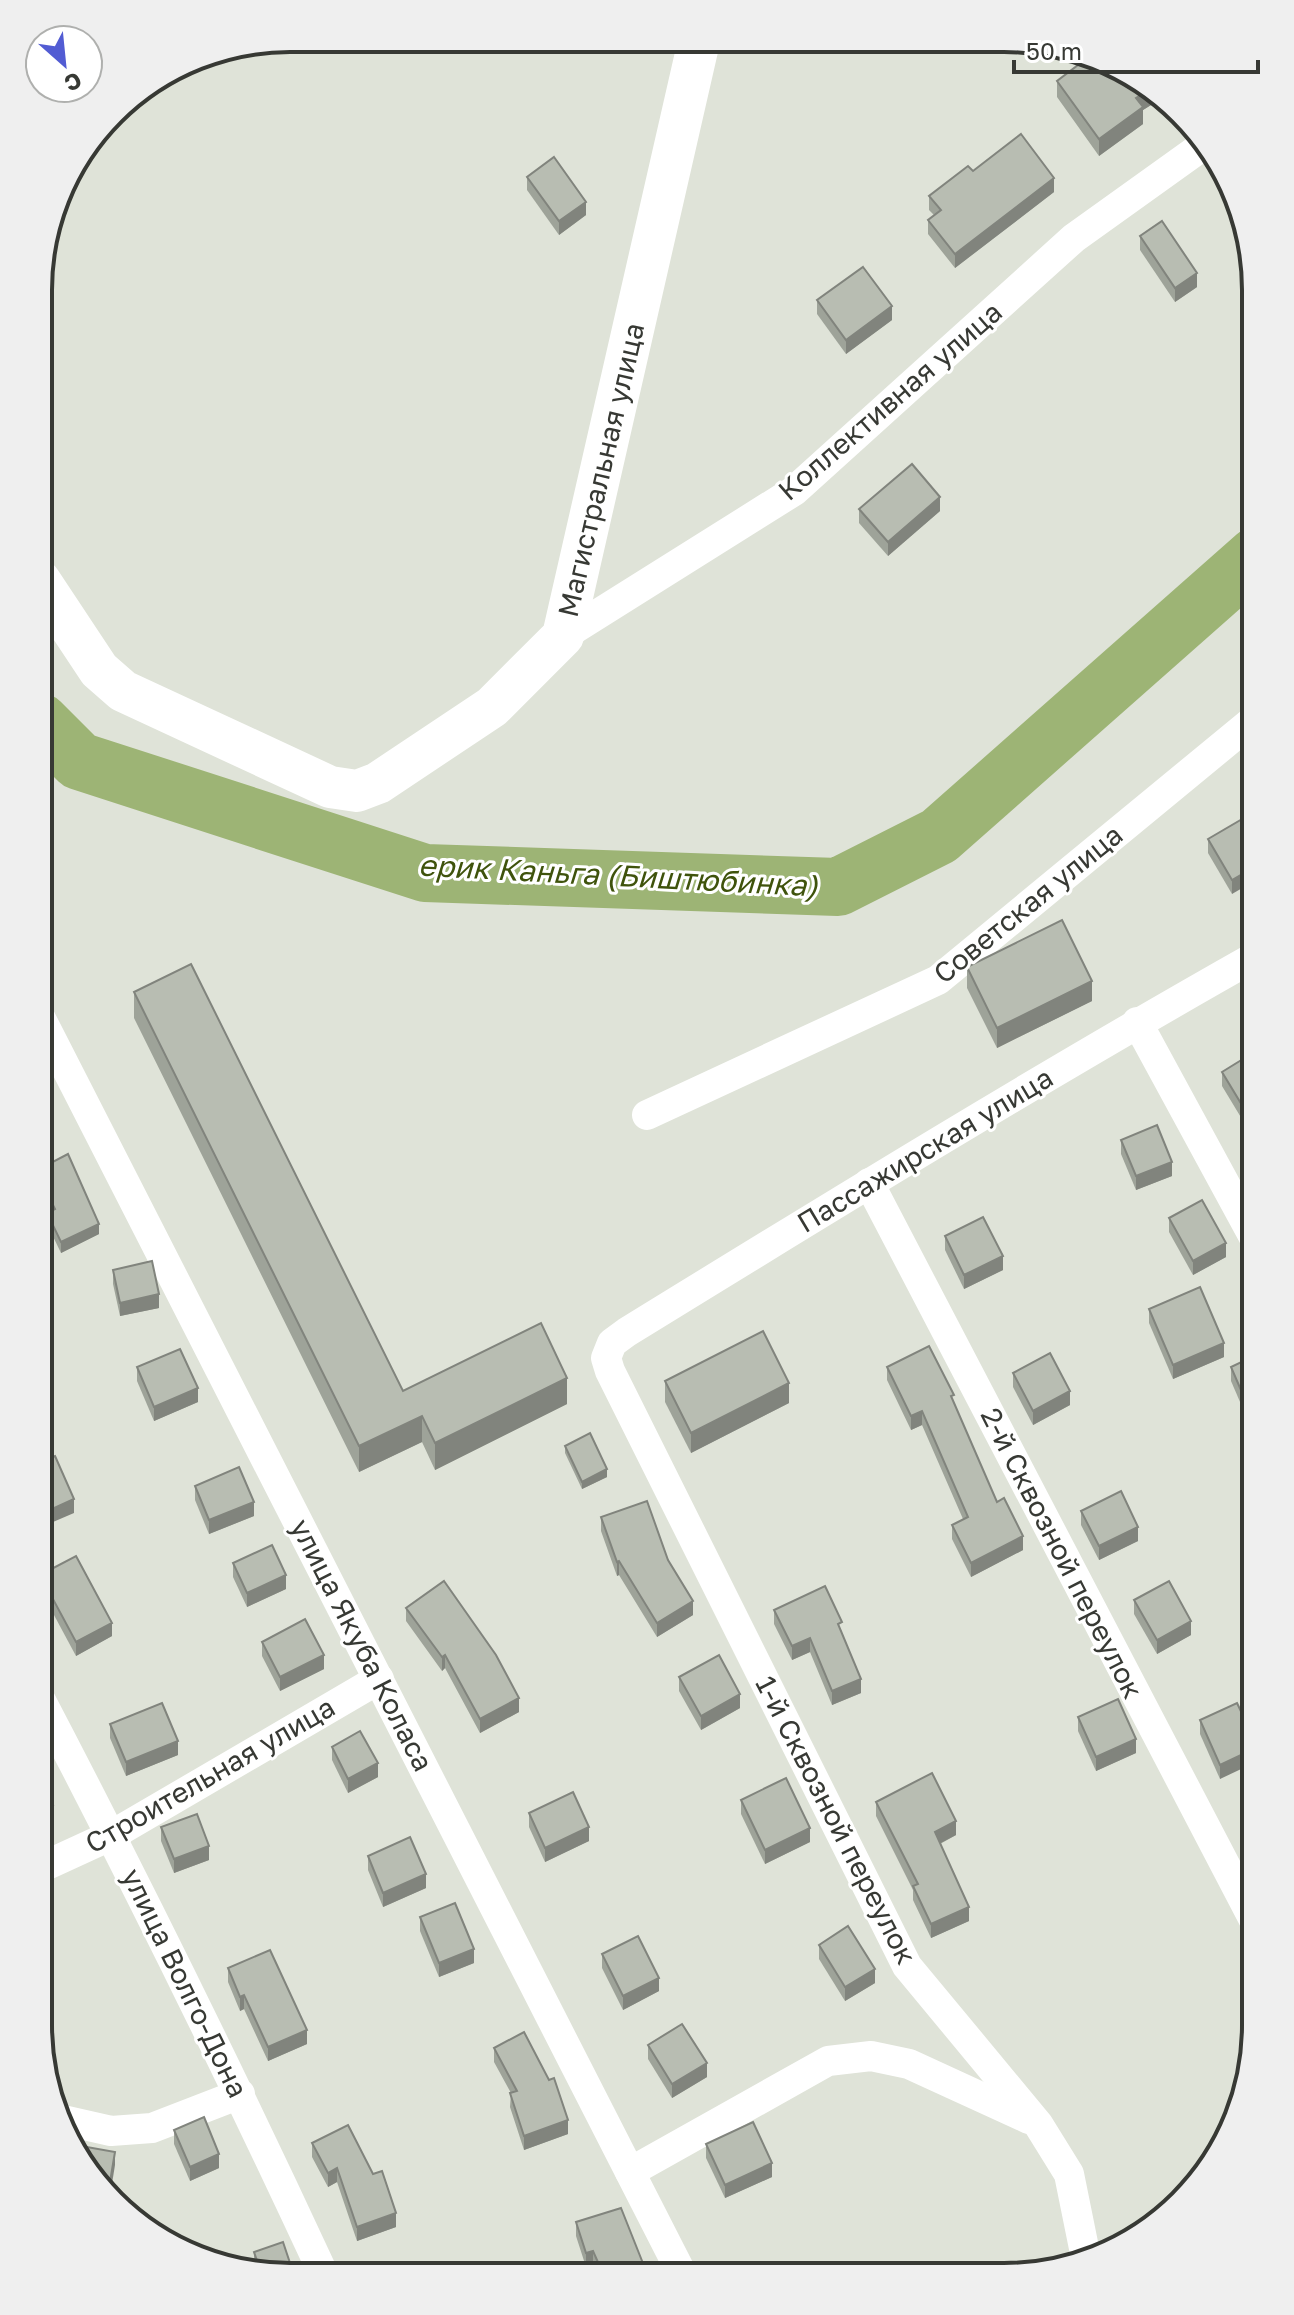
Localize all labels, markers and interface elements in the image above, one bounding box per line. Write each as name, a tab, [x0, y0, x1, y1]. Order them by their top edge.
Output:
north arrow	[24, 24, 104, 104]
scale bar	[1014, 24, 1258, 74]
text: 50 m	[1026, 36, 1082, 65]
text: С	[60, 67, 86, 98]
street label: Коллективная улица	[771, 295, 1008, 507]
street label: Магистральная улица	[551, 320, 650, 620]
street label: Советская улица	[927, 817, 1129, 990]
water label: ерик Каньга (Биштюбинка)	[417, 847, 819, 903]
street label: Пассажирская улица	[791, 1060, 1058, 1239]
street label: 2-й Сквозной переулок	[975, 1402, 1150, 1704]
street label: улица Якуба Коласа	[285, 1513, 440, 1776]
street label: 1-й Сквозной переулок	[749, 1670, 924, 1969]
street label: Строительная улица	[79, 1690, 340, 1859]
street label: улица Волго-Дона	[116, 1863, 255, 2103]

